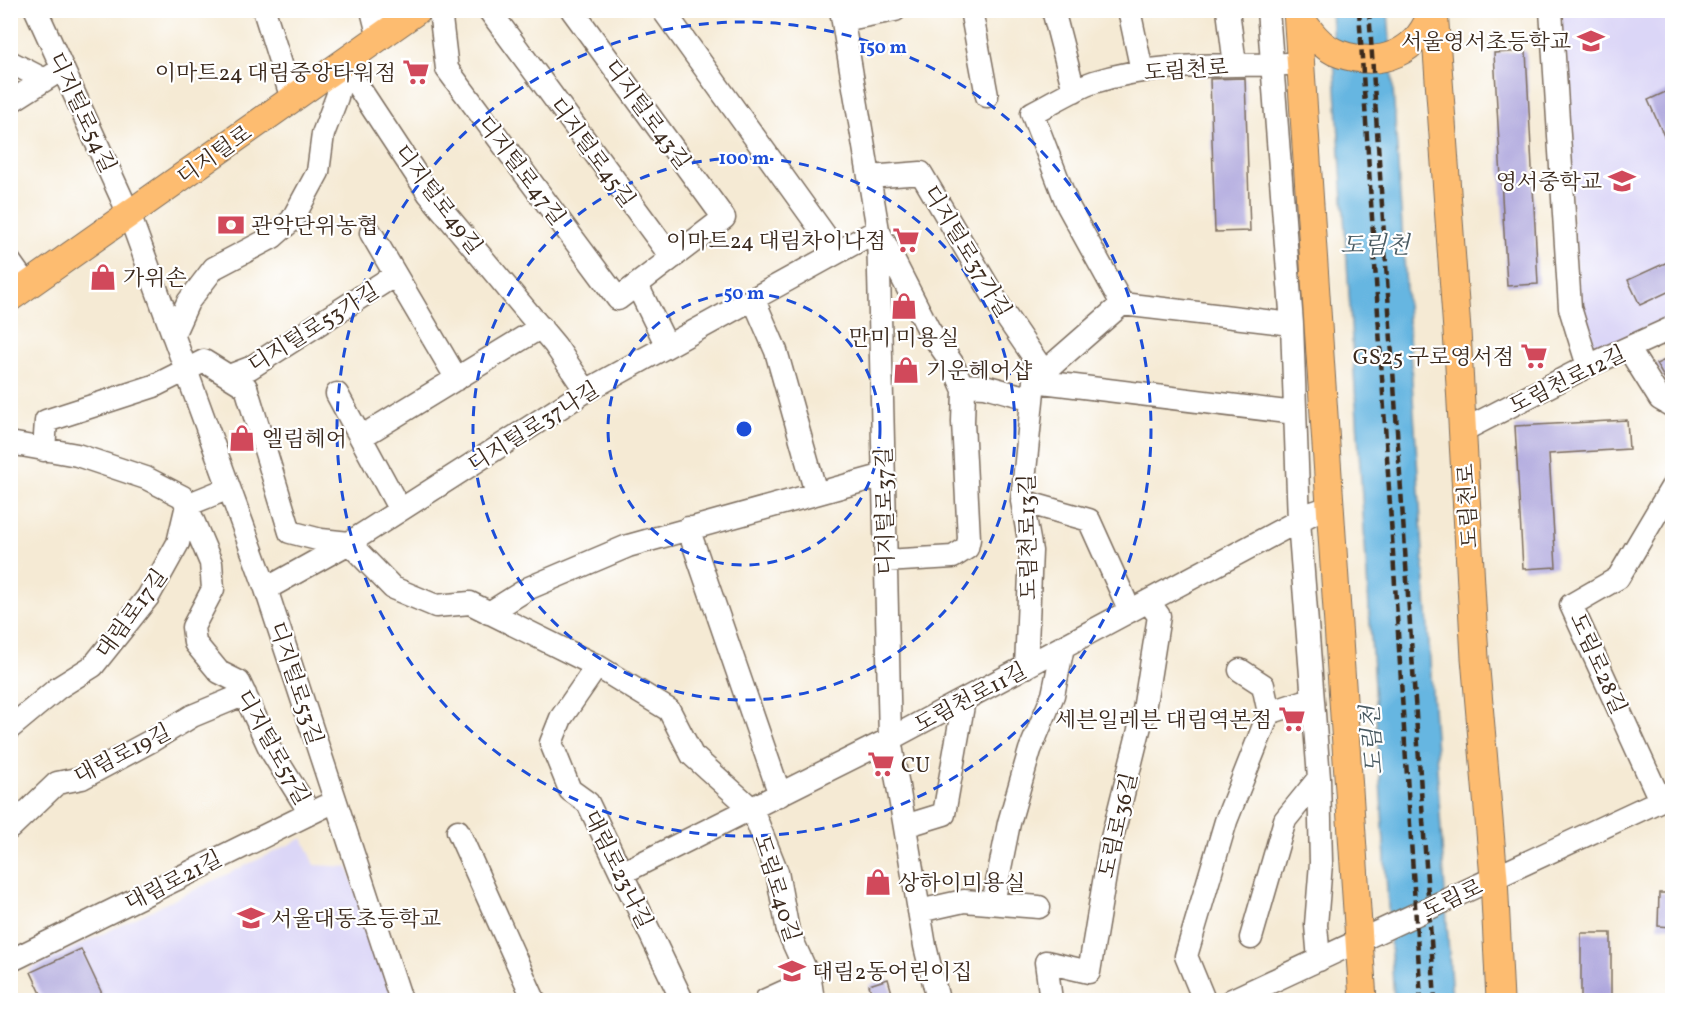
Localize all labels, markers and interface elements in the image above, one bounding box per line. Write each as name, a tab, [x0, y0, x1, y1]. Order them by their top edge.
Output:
school or university icon: 서울영서초등학교	[1576, 26, 1606, 56]
place label: 서울영서초등학교	[1401, 28, 1571, 59]
text: 150 m	[859, 36, 907, 61]
street label: 디지털로54길	[39, 48, 122, 179]
street label: 도림천로	[1143, 53, 1230, 90]
street label: 디지털로43길	[595, 54, 697, 177]
supermarket icon: 이마트24 대림중앙타워점	[401, 57, 431, 87]
place label: 이마트24 대림중앙타워점	[155, 59, 396, 90]
street label: 디지털로45길	[540, 92, 642, 215]
street label: 디지털로47길	[468, 110, 572, 233]
street label: 디지털로	[172, 119, 259, 193]
street label: 디지털로49길	[385, 139, 489, 262]
text: 100 m	[719, 147, 769, 172]
school or university icon: 영서중학교	[1607, 166, 1637, 196]
place label: 영서중학교	[1496, 168, 1602, 199]
street label: 디지털로37가길	[914, 180, 1018, 324]
bank icon: 관악단위농협	[216, 210, 246, 240]
place label: 관악단위농협	[251, 212, 379, 243]
supermarket icon: 이마트24 대림차이나점	[891, 225, 921, 255]
place label: 이마트24 대림차이나점	[666, 227, 886, 258]
water label: 도림천	[1340, 230, 1412, 264]
shop icon: 가위손	[88, 262, 118, 292]
place label: 가위손	[123, 264, 187, 295]
street label: 디지털로53가길	[243, 276, 386, 382]
text: 50 m	[724, 282, 764, 307]
shop icon: 만미 미용실	[889, 291, 919, 321]
place label: 만미 미용실	[849, 324, 959, 355]
street label: 도림천로12길	[1504, 340, 1632, 423]
supermarket icon: GS25 구로영서점	[1519, 341, 1549, 371]
place label: GS25 구로영서점	[1353, 343, 1514, 374]
shop icon: 기운헤어샵	[891, 355, 921, 385]
place label: 기운헤어샵	[926, 357, 1033, 388]
street label: 디지털로37나길	[463, 375, 606, 481]
centre of rings	[734, 419, 754, 439]
shop icon: 엘림헤어	[227, 423, 257, 453]
place label: 엘림헤어	[262, 425, 347, 456]
street label: 디지털로37길	[870, 447, 903, 575]
street label: 도림천로	[1452, 463, 1487, 549]
street label: 도림천로13길	[1013, 474, 1046, 600]
street label: 대림로17길	[90, 563, 176, 666]
street label: 도림로28길	[1561, 608, 1633, 720]
street label: 디지털로53길	[260, 618, 329, 749]
street label: 도림천로11길	[909, 657, 1033, 742]
street label: 디지털로57길	[227, 685, 316, 811]
water label: 도림천	[1354, 702, 1393, 776]
supermarket icon: 세븐일레븐 대림역본점	[1277, 704, 1307, 734]
place label: 세븐일레븐 대림역본점	[1055, 706, 1272, 737]
street label: 대림로19길	[69, 718, 177, 793]
supermarket icon: CU	[866, 749, 896, 779]
place label: CU	[901, 751, 930, 782]
street label: 도림로36길	[1092, 770, 1147, 881]
street label: 대림로23나길	[575, 805, 659, 935]
street label: 도림로40길	[745, 831, 807, 946]
street label: 대림로21길	[120, 845, 228, 920]
shop icon: 상하이미용실	[863, 867, 893, 897]
place label: 상하이미용실	[898, 869, 1026, 900]
street label: 도림로	[1418, 873, 1489, 928]
school or university icon: 서울대동초등학교	[236, 903, 266, 933]
place label: 서울대동초등학교	[271, 905, 441, 936]
school or university icon: 대림2동어린이집	[777, 956, 807, 986]
place label: 대림2동어린이집	[812, 958, 973, 989]

